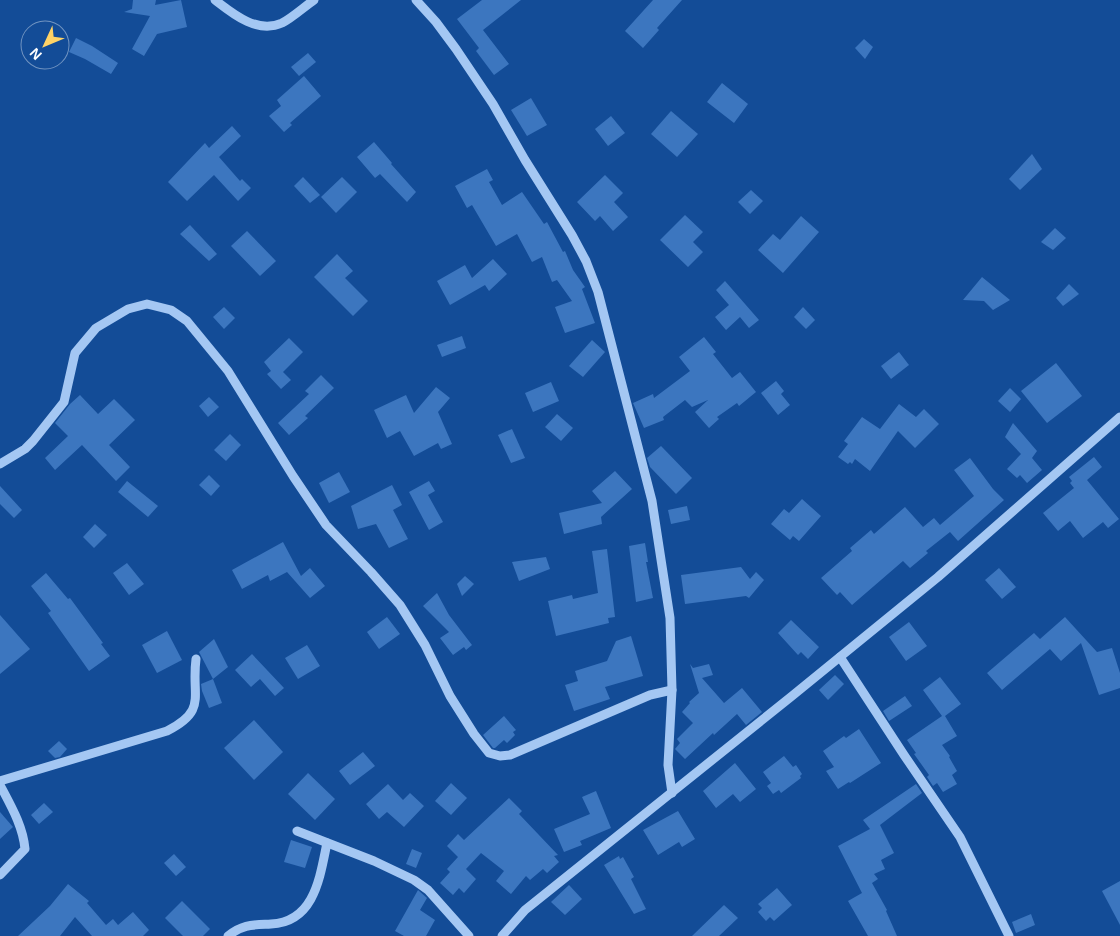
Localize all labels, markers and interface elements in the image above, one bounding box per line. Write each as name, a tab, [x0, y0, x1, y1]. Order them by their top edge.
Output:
north arrow	[20, 20, 70, 70]
text: N	[26, 45, 45, 63]

